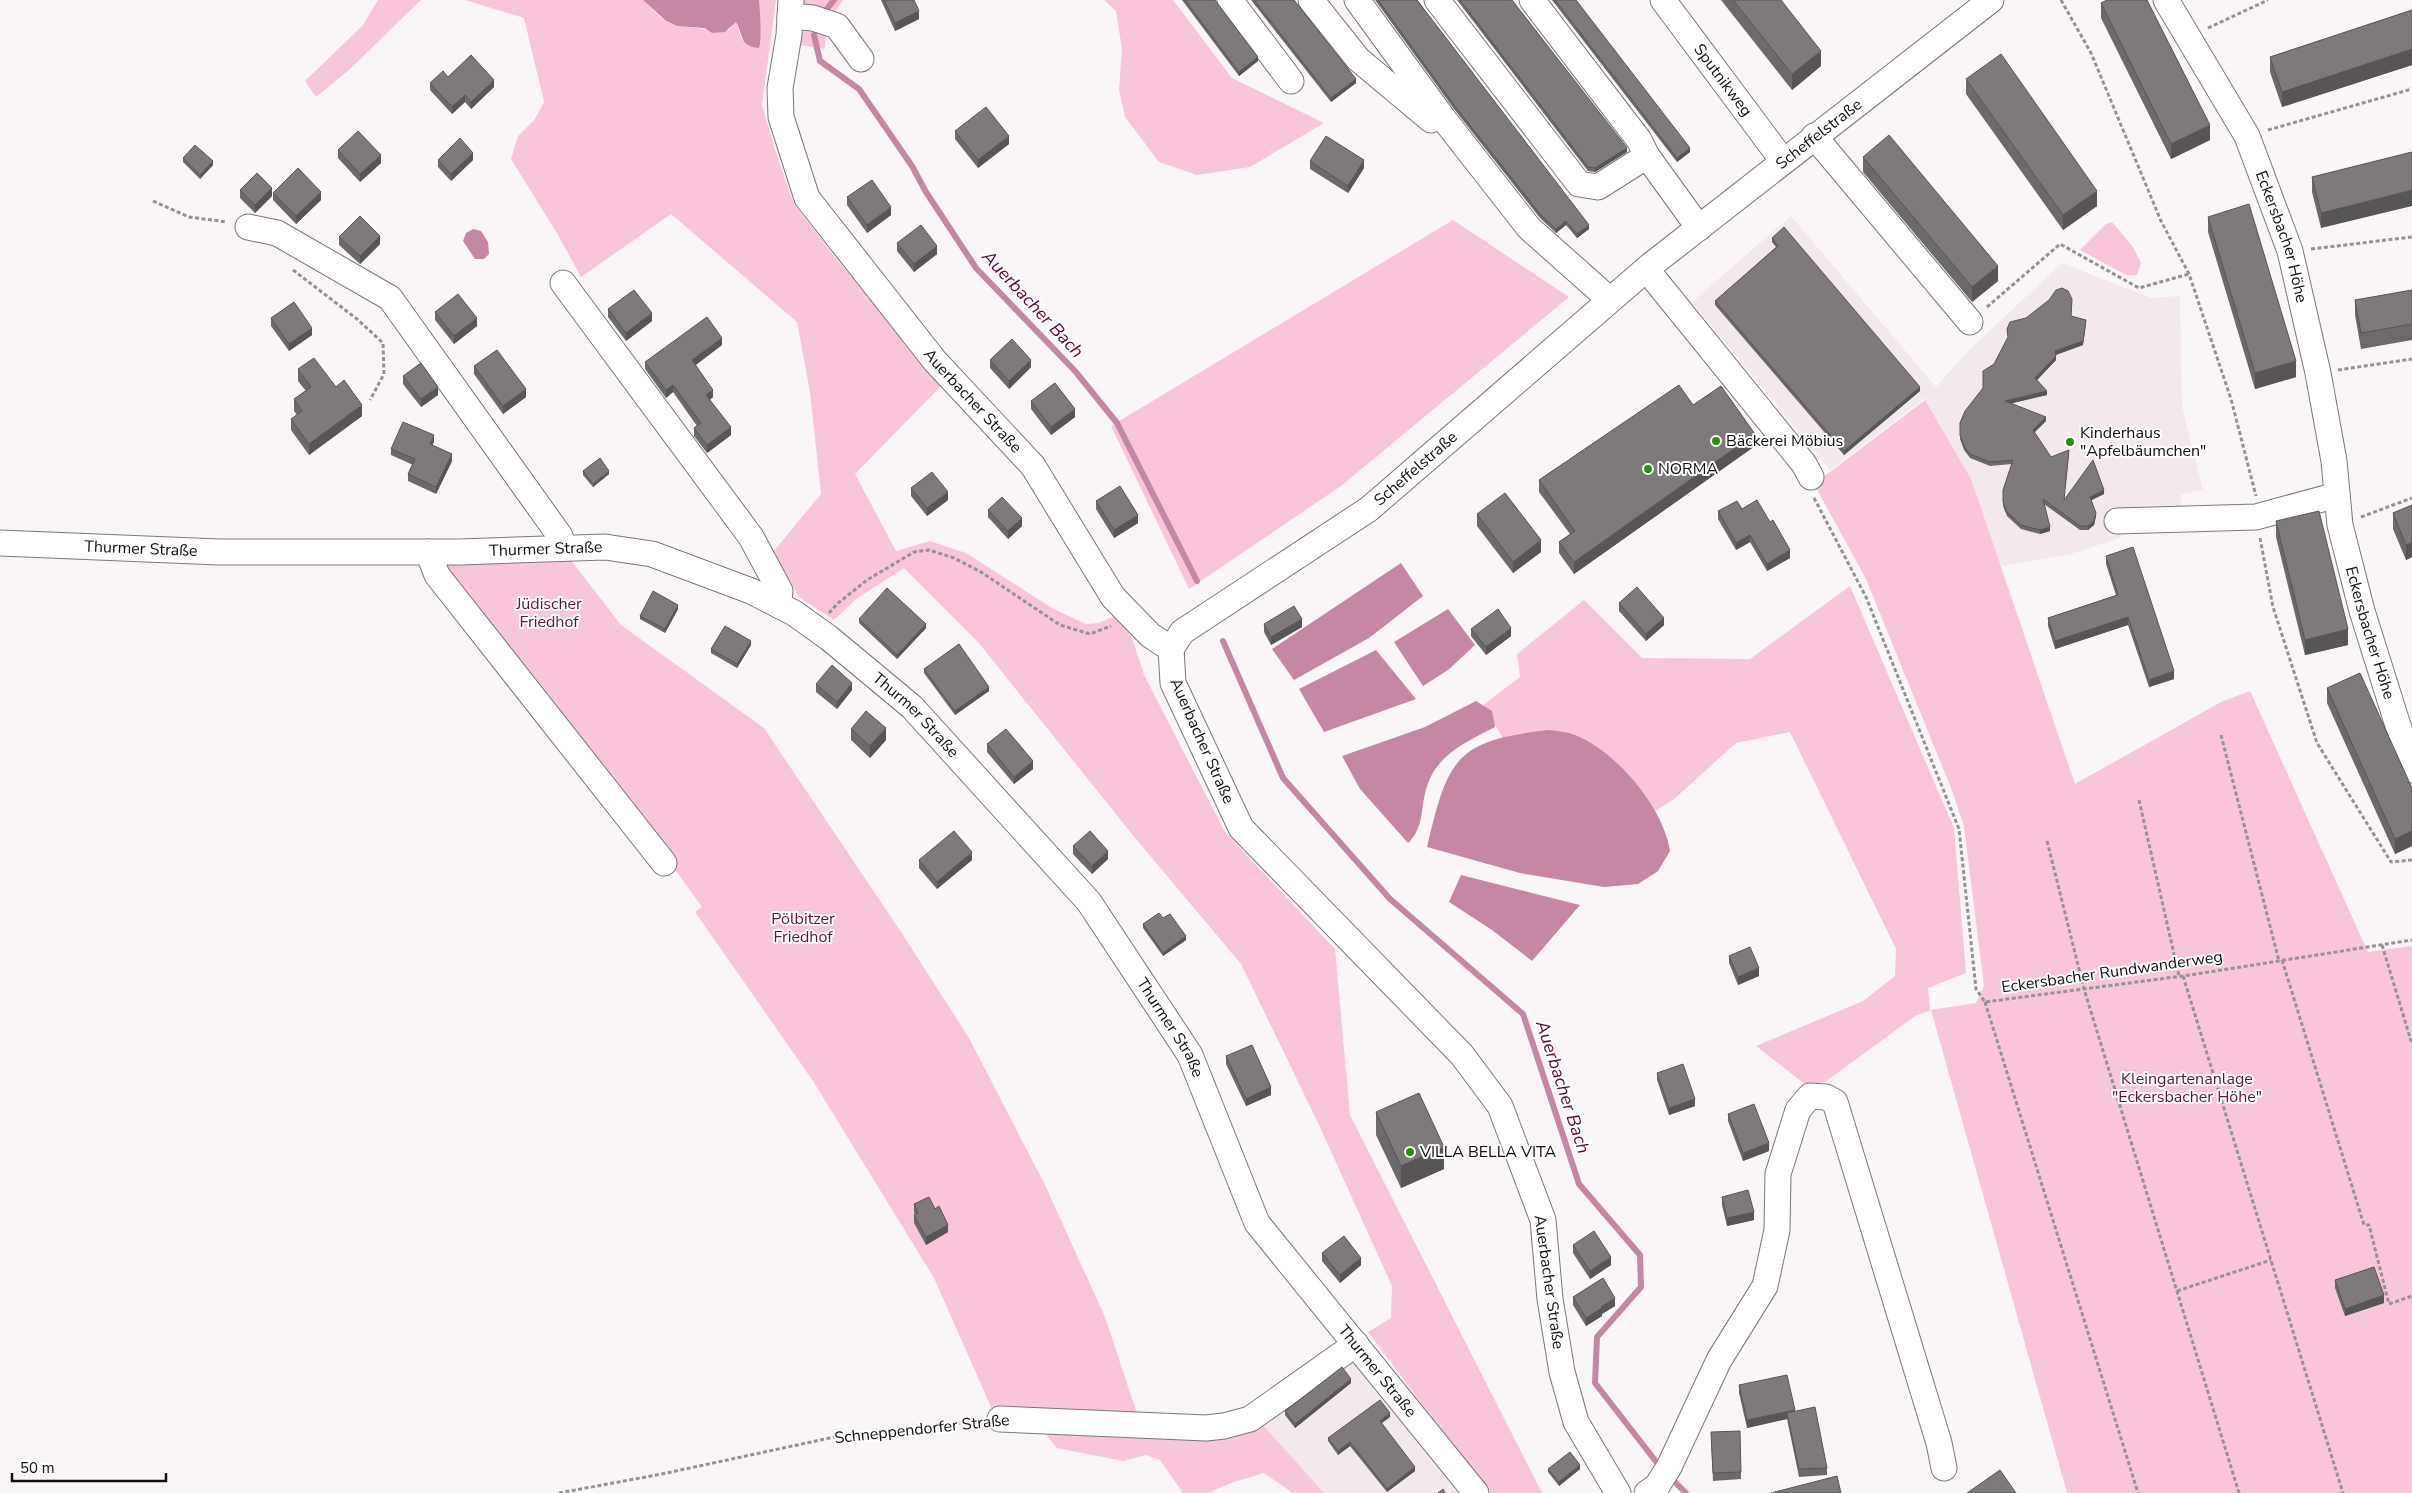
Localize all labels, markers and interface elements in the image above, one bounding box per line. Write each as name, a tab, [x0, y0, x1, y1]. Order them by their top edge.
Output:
street label: Sputnikweg	[1688, 39, 1757, 121]
street label: Scheffelstraße	[1771, 94, 1867, 175]
street label: Eckersbacher Höhe	[2250, 168, 2313, 305]
water label: Auerbacher Bach	[976, 244, 1089, 363]
street label: Auerbacher Straße	[918, 344, 1027, 458]
place label: Kinderhaus "Apfelbäumchen"	[2080, 422, 2206, 462]
street label: Scheffelstraße	[1369, 426, 1462, 511]
place label: Bäckerei Möbius	[1726, 430, 1843, 452]
marker: Bäckerei Möbius	[1710, 435, 1722, 447]
marker: Kinderhaus "Apfelbäumchen"	[2064, 436, 2076, 448]
place label: NORMA	[1658, 458, 1718, 480]
marker: NORMA	[1642, 463, 1654, 475]
street label: Thurmer Straße	[84, 535, 198, 562]
street label: Thurmer Straße	[489, 536, 603, 562]
street label: Eckersbacher Höhe	[2340, 564, 2400, 702]
park label: Jüdischer Friedhof	[515, 593, 582, 633]
street label: Thurmer Straße	[868, 668, 964, 763]
street label: Auerbacher Straße	[1164, 675, 1240, 807]
park label: Pölbitzer Friedhof	[771, 908, 835, 948]
street label: Eckersbacher Rundwanderweg	[2000, 946, 2224, 998]
street label: Thurmer Straße	[1131, 974, 1209, 1081]
water label: Auerbacher Bach	[1530, 1016, 1596, 1157]
park label: Kleingartenanlage "Eckersbacher Höhe"	[2112, 1068, 2262, 1108]
place label: VILLA BELLA VITA	[1419, 1141, 1556, 1163]
marker: VILLA BELLA VITA	[1404, 1146, 1416, 1158]
street label: Auerbacher Straße	[1529, 1213, 1569, 1351]
street label: Thurmer Straße	[1333, 1320, 1421, 1422]
street label: Schneppendorfer Straße	[833, 1409, 1011, 1449]
scale bar	[12, 1450, 166, 1482]
text: 50 m	[20, 1458, 55, 1478]

